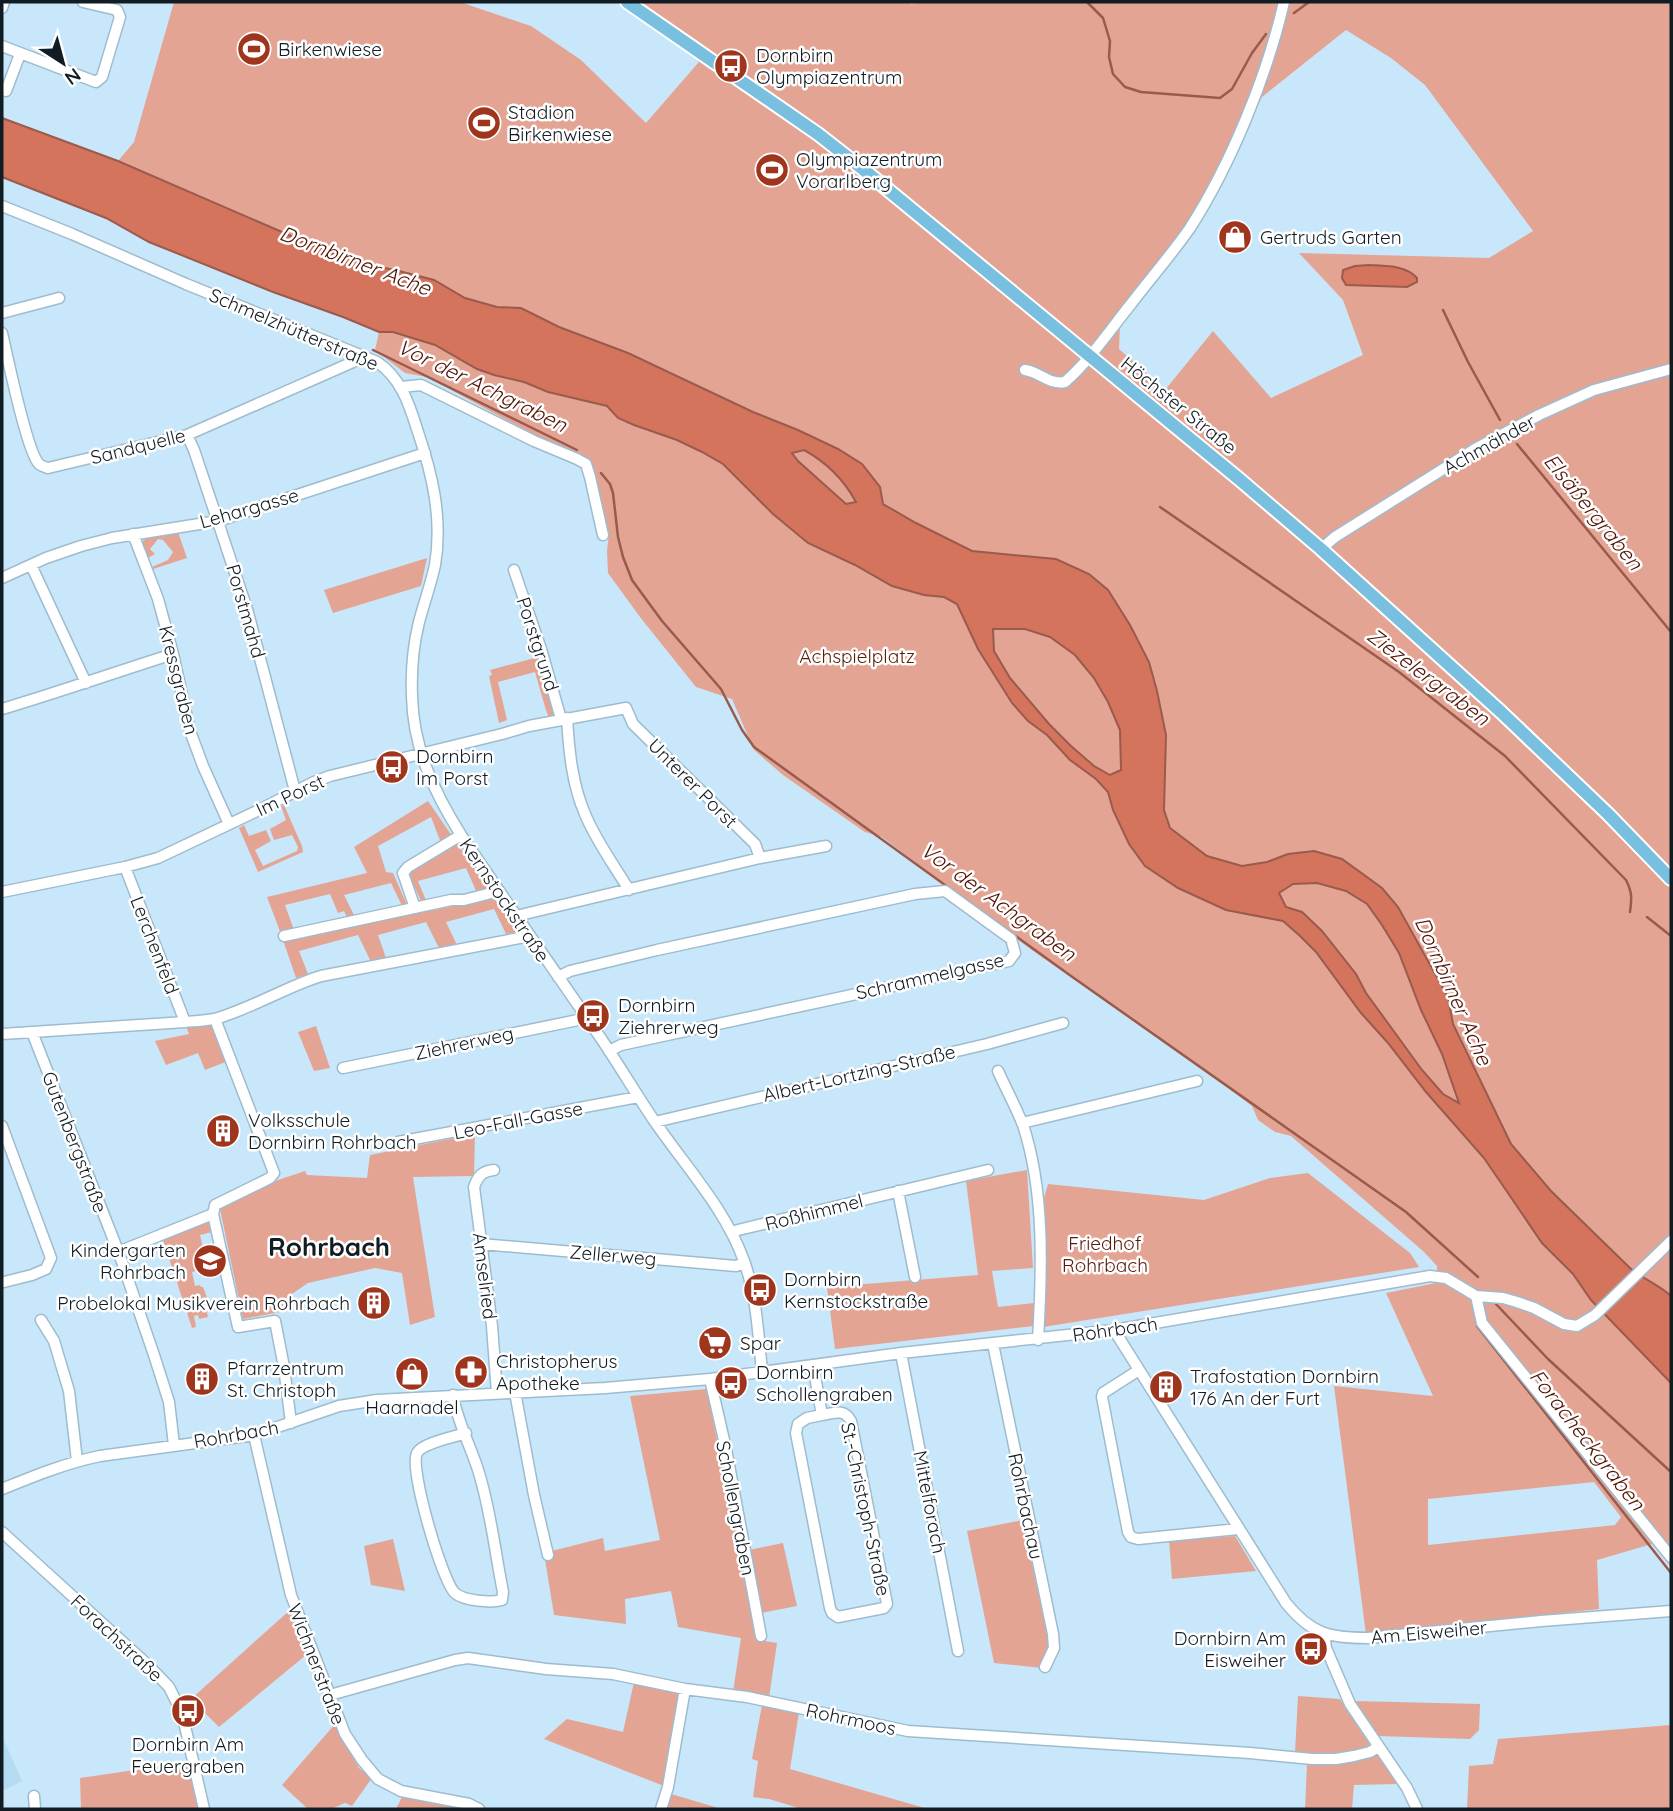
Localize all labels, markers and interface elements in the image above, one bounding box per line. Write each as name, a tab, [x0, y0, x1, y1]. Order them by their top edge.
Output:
north arrow	[28, 28, 98, 98]
sports icon: Birkenwiese	[235, 30, 273, 68]
place label: Birkenwiese	[278, 37, 382, 61]
place label: Dornbirn Olympiazentrum	[756, 43, 902, 89]
bus stop icon: Dornbirn Olympiazentrum	[712, 47, 750, 85]
text: N	[60, 63, 86, 91]
place label: Stadion Birkenwiese	[508, 100, 612, 146]
sports icon: Stadion Birkenwiese	[465, 104, 503, 142]
place label: Olympiazentrum Vorarlberg	[796, 147, 942, 193]
sports icon: Olympiazentrum Vorarlberg	[753, 151, 791, 189]
shop icon: Gertruds Garten	[1216, 218, 1254, 256]
water label: Dornbirner Ache	[276, 219, 436, 301]
place label: Gertruds Garten	[1260, 225, 1402, 249]
street label: Schmelzhütterstraße	[206, 282, 382, 376]
water label: Vor der Achgraben	[394, 333, 572, 438]
street label: Höchster Straße	[1116, 351, 1242, 459]
street label: Achmähder	[1439, 408, 1540, 479]
street label: Sandquelle	[88, 423, 188, 469]
water label: Elsäßergraben	[1539, 448, 1649, 575]
street label: Lehargasse	[197, 482, 301, 534]
street label: Porstmahd	[221, 561, 271, 661]
street label: Porstgrund	[511, 594, 565, 694]
water label: Ziezelergraben	[1362, 622, 1496, 731]
street label: Kressgraben	[154, 623, 204, 737]
park label: Achspielplatz	[799, 644, 915, 668]
street label: Unterer Porst	[643, 733, 743, 833]
place label: Dornbirn Im Porst	[416, 744, 493, 790]
bus stop icon: Dornbirn Im Porst	[373, 748, 411, 786]
street label: Im Porst	[252, 769, 328, 821]
street label: Kernstockstraße	[455, 833, 555, 967]
water label: Vor der Achgraben	[916, 836, 1082, 967]
street label: Lerchenfeld	[125, 893, 185, 997]
water label: Dornbirner Ache	[1410, 912, 1499, 1070]
street label: Schrammelgasse	[854, 947, 1006, 1005]
place label: Dornbirn Ziehrerweg	[618, 993, 719, 1039]
bus stop icon: Dornbirn Ziehrerweg	[574, 997, 612, 1035]
street label: Ziehrerweg	[412, 1021, 516, 1065]
street label: Albert-Lortzing-Straße	[760, 1039, 958, 1107]
street label: Gutenbergstraße	[37, 1068, 113, 1216]
street label: Leo-Fall-Gasse	[451, 1096, 585, 1144]
place label: Volksschule Dornbirn Rohrbach	[248, 1108, 417, 1154]
building icon: Volksschule Dornbirn Rohrbach	[204, 1112, 242, 1150]
street label: Roßhimmel	[762, 1188, 866, 1236]
district label: Rohrbach	[268, 1230, 390, 1263]
street label: Amselried	[468, 1231, 502, 1321]
park label: Friedhof Rohrbach	[1062, 1231, 1148, 1277]
place label: Kindergarten Rohrbach	[70, 1238, 186, 1284]
street label: Zellerweg	[569, 1239, 657, 1271]
school or university icon: Kindergarten Rohrbach	[191, 1242, 229, 1280]
place label: Dornbirn Kernstockstraße	[784, 1267, 928, 1313]
bus stop icon: Dornbirn Kernstockstraße	[741, 1271, 779, 1309]
building icon: Probelokal Musikverein Rohrbach	[355, 1284, 393, 1322]
place label: Probelokal Musikverein Rohrbach	[57, 1291, 350, 1315]
street label: Rohrbach	[1071, 1311, 1159, 1347]
supermarket icon: Spar	[696, 1324, 734, 1362]
place label: Spar	[740, 1331, 782, 1355]
place label: Christopherus Apotheke	[496, 1349, 617, 1395]
pharmacy icon: Christopherus Apotheke	[452, 1353, 490, 1391]
shop icon: Haarnadel	[393, 1355, 431, 1393]
place label: Pfarrzentrum St. Christoph	[227, 1356, 344, 1402]
building icon: Pfarrzentrum St. Christoph	[183, 1360, 221, 1398]
place label: Dornbirn Schollengraben	[756, 1360, 893, 1406]
bus stop icon: Dornbirn Schollengraben	[712, 1364, 750, 1402]
place label: Trafostation Dornbirn 176 An der Furt	[1190, 1364, 1379, 1410]
water label: Foracheckgraben	[1525, 1364, 1652, 1516]
building icon: Trafostation Dornbirn 176 An der Furt	[1147, 1368, 1185, 1406]
place label: Haarnadel	[365, 1395, 459, 1419]
street label: Rohrbach	[192, 1415, 280, 1453]
street label: St.-Christoph-Straße	[836, 1420, 896, 1598]
street label: Schollengraben	[711, 1439, 761, 1577]
street label: Mittelforach	[908, 1448, 952, 1556]
street label: Rohrbachau	[1003, 1451, 1049, 1561]
street label: Forachstraße	[66, 1589, 168, 1687]
street label: Wichnerstraße	[283, 1600, 351, 1728]
street label: Am Eisweiher	[1370, 1615, 1489, 1649]
place label: Dornbirn Am Eisweiher	[1174, 1626, 1287, 1672]
bus stop icon: Dornbirn Am Eisweiher	[1292, 1630, 1330, 1668]
bus stop icon: Dornbirn Am Feuergraben	[169, 1692, 207, 1730]
street label: Rohrmoos	[804, 1698, 898, 1740]
place label: Dornbirn Am Feuergraben	[131, 1732, 245, 1778]

